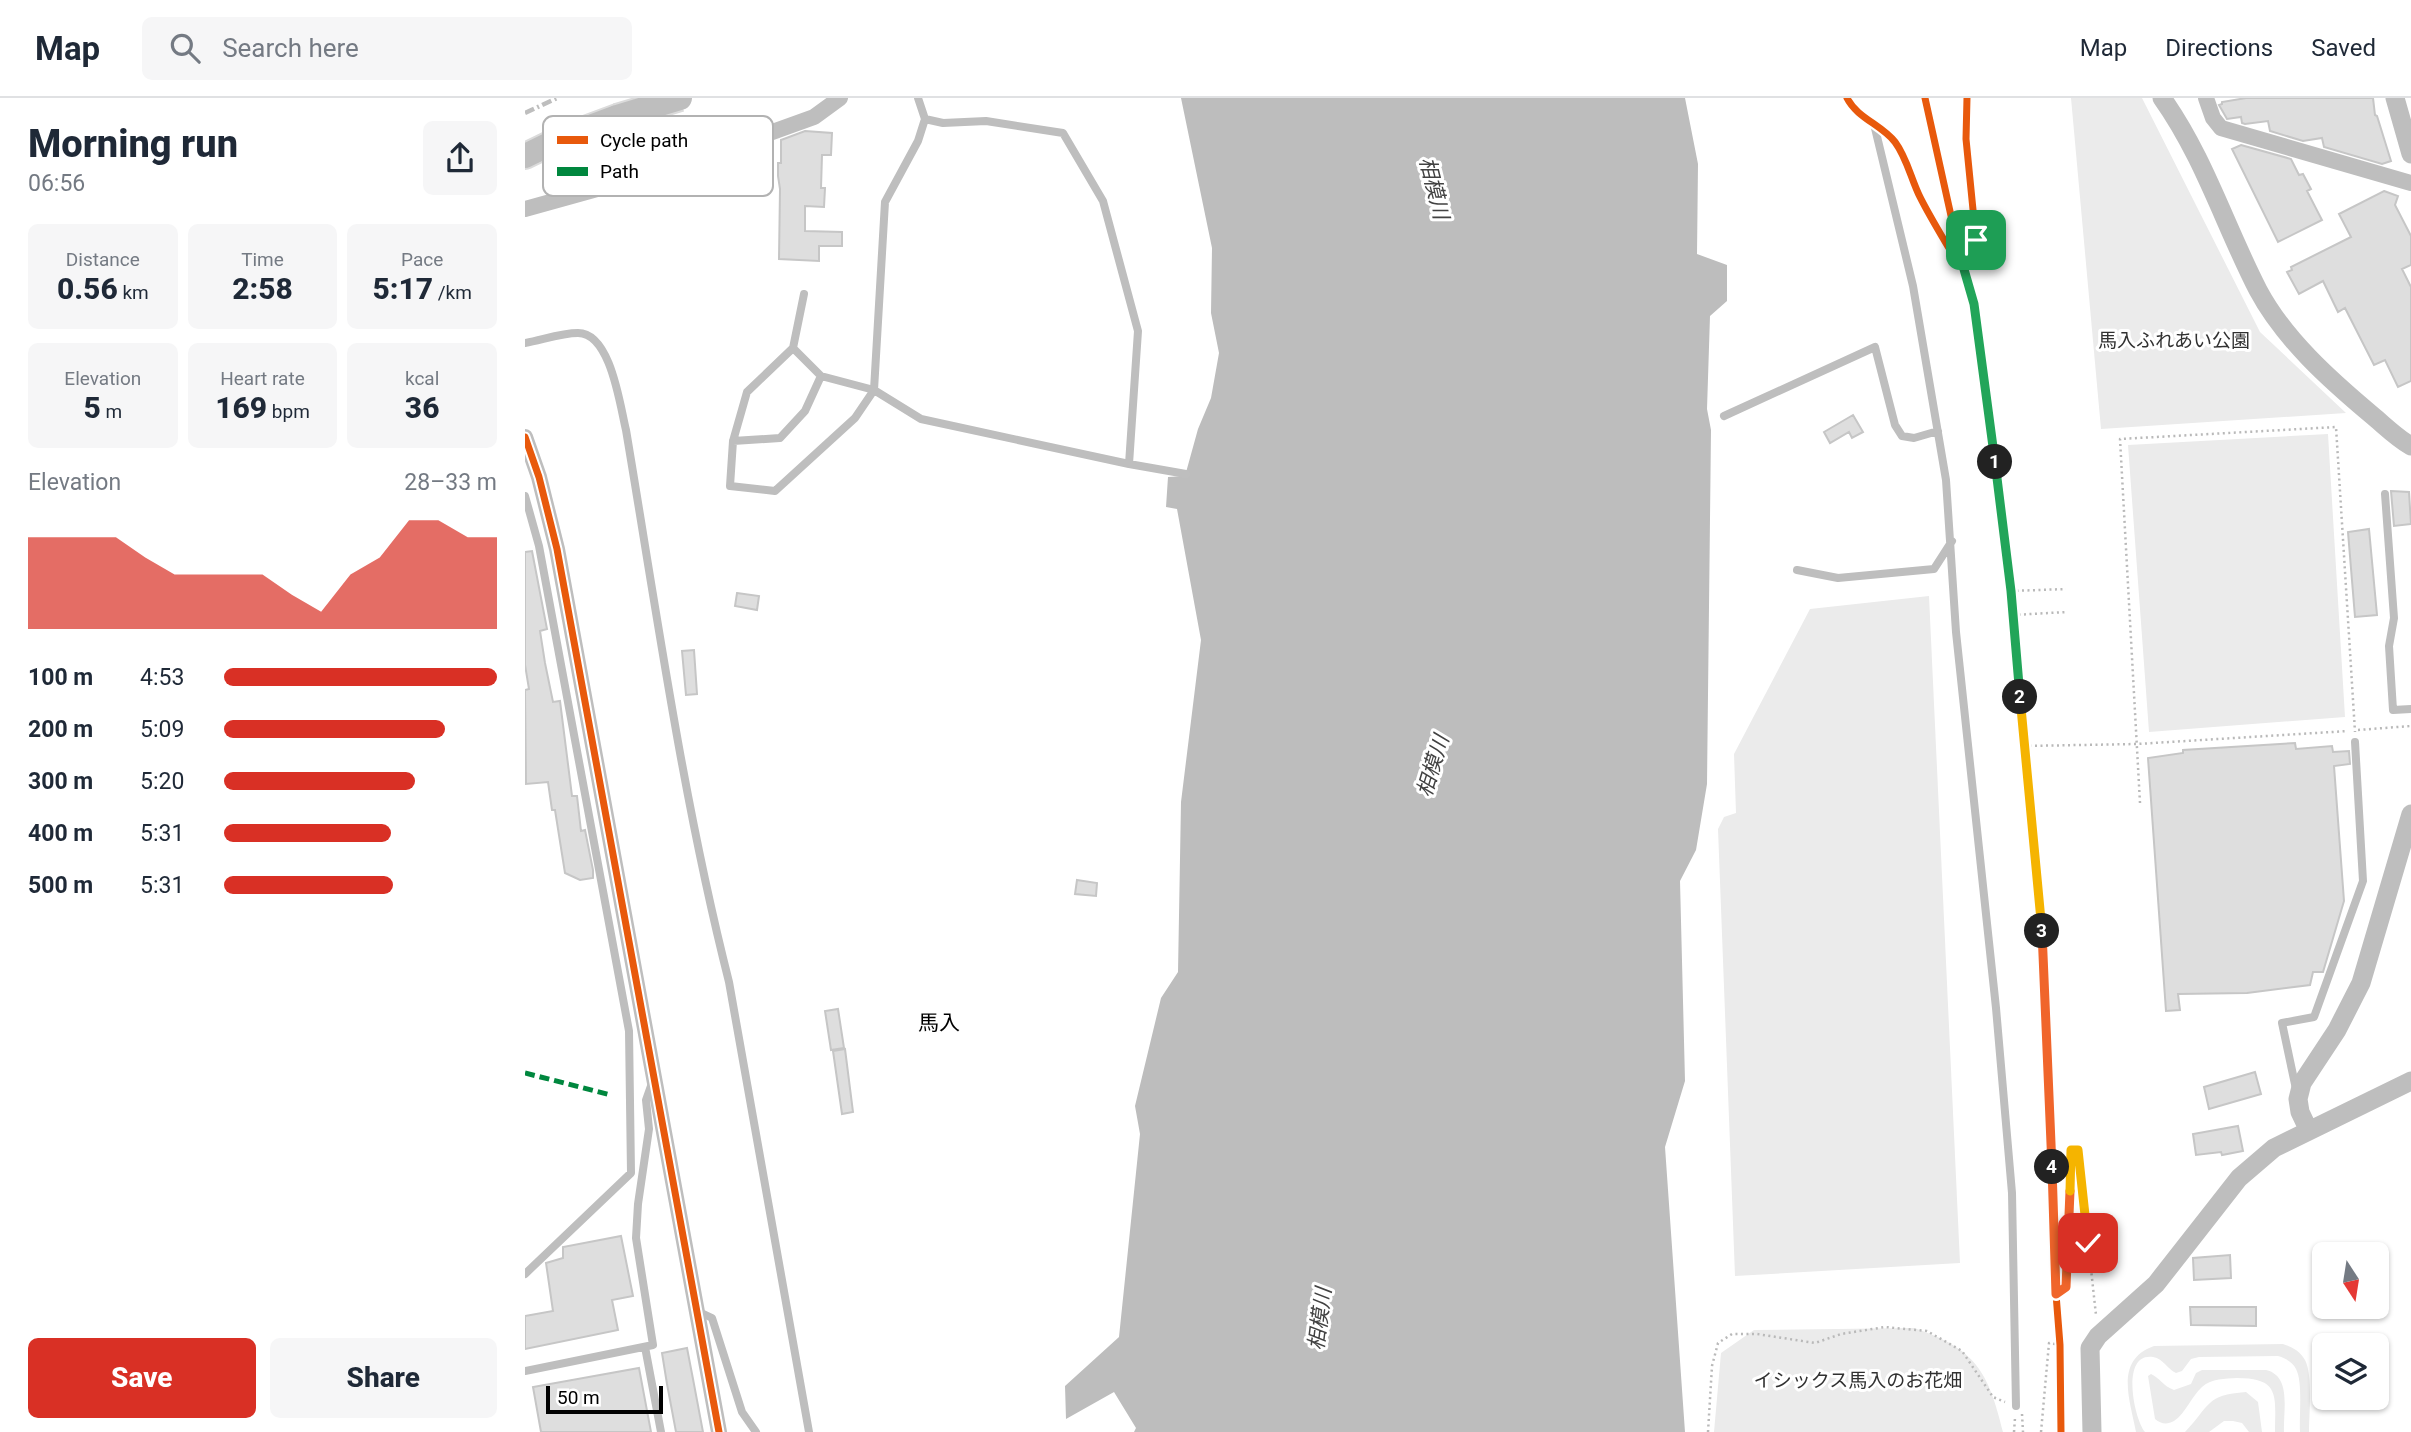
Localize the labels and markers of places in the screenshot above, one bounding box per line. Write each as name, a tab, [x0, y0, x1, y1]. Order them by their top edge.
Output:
pin	[1946, 210, 2006, 270]
pin: 1	[1977, 444, 2013, 480]
pin: 2	[2003, 680, 2037, 714]
pin: 3	[2025, 914, 2059, 948]
pin: 4	[2035, 1150, 2069, 1184]
pin	[2058, 1213, 2118, 1273]

